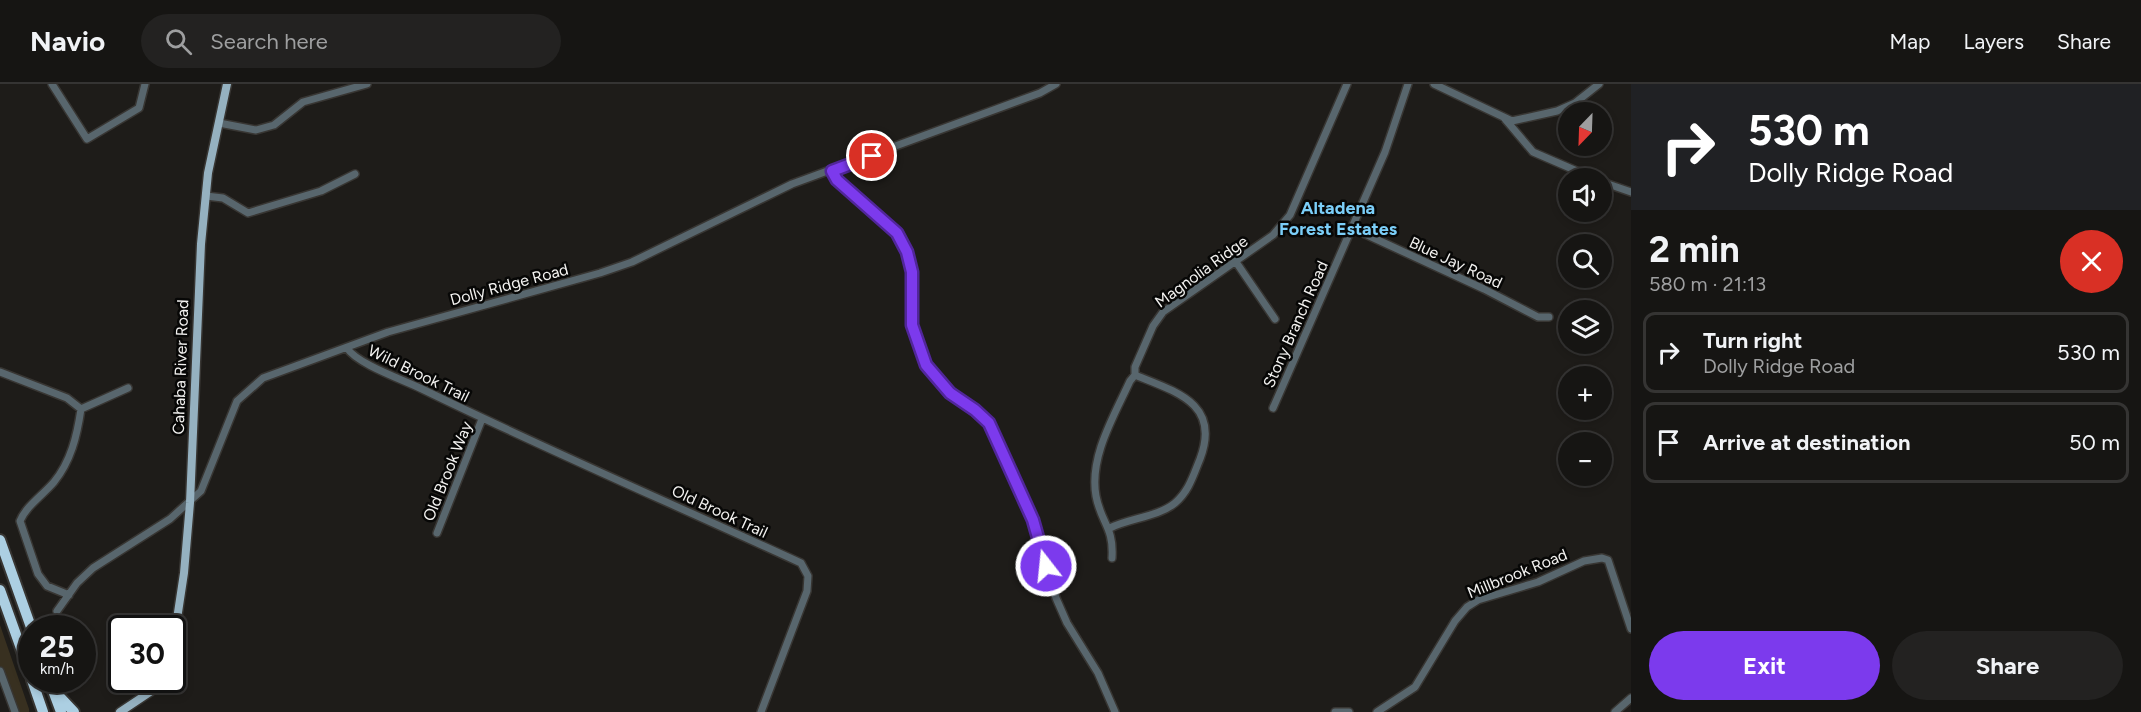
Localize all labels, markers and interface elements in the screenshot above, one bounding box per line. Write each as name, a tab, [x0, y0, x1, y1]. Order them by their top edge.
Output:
search box	[141, 14, 561, 68]
text: Navio	[30, 24, 105, 58]
icon: search	[162, 25, 195, 58]
text: Search here	[210, 28, 328, 55]
text: Map	[1890, 29, 1930, 54]
text: Layers	[1963, 29, 2024, 54]
text: Share	[2057, 29, 2111, 54]
north arrow	[1558, 102, 1612, 156]
map controls	[1558, 102, 1612, 486]
text: 530 m	[1748, 105, 1870, 156]
icon: right	[1649, 108, 1727, 186]
pin	[846, 130, 897, 181]
icon: arrive	[855, 139, 888, 172]
text: Dolly Ridge Road	[1748, 156, 1953, 189]
button: sound	[1558, 168, 1612, 222]
district label: Altadena Forest Estates	[1279, 197, 1398, 240]
text: 2 min	[1649, 228, 1740, 271]
button: close	[2060, 230, 2123, 293]
street label: Magnolia Ridge	[1151, 231, 1252, 311]
street label: Blue Jay Road	[1406, 233, 1505, 292]
button: search	[1558, 234, 1612, 288]
street label: Stony Branch Road	[1259, 258, 1332, 391]
street label: Dolly Ridge Road	[448, 260, 570, 309]
text: 580 m · 21:13	[1649, 272, 1766, 296]
street label: Cahaba River Road	[169, 299, 192, 435]
button: layers	[1558, 300, 1612, 354]
text: Turn right	[1703, 327, 1802, 354]
icon: right	[1652, 336, 1685, 369]
text: 530 m	[2057, 339, 2120, 366]
street label: Wild Brook Trail	[365, 341, 472, 406]
text: Dolly Ridge Road	[1703, 354, 1855, 378]
button: +	[1558, 366, 1612, 420]
street label: Old Brook Way	[419, 418, 476, 524]
icon: arrive	[1652, 426, 1685, 459]
text: Arrive at destination	[1703, 429, 1911, 456]
text: 50 m	[2069, 429, 2120, 456]
button: −	[1558, 432, 1612, 486]
street label: Old Brook Trail	[669, 481, 771, 542]
position arrow	[1014, 534, 1078, 598]
street label: Millbrook Road	[1464, 545, 1570, 602]
speed limit sign: 30	[108, 615, 186, 693]
text: 25	[40, 628, 74, 665]
button: Exit	[1649, 631, 1880, 700]
button: Share	[1892, 631, 2123, 700]
text: km/h	[40, 660, 74, 678]

